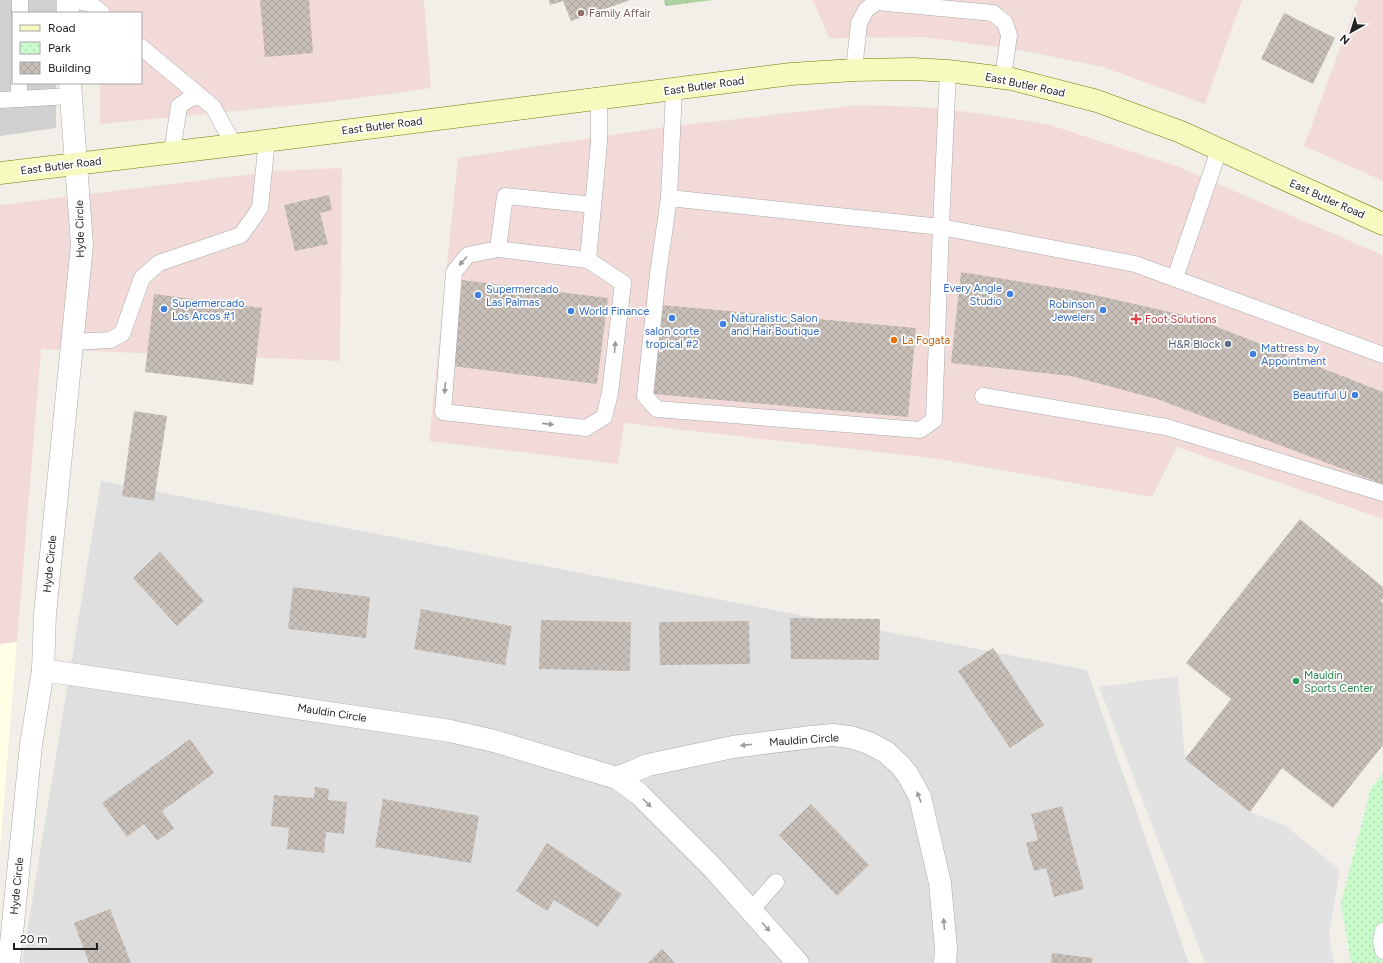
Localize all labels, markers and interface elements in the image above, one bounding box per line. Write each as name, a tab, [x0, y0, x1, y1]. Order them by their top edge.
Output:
place label: Family Affair	[589, 7, 651, 20]
marker: Family Affair	[576, 8, 586, 18]
legend	[12, 12, 142, 84]
north arrow	[1331, 12, 1371, 52]
text: Road	[48, 21, 76, 35]
text: N	[1338, 32, 1352, 47]
text: Park	[48, 41, 71, 55]
text: Building	[48, 61, 91, 75]
street label: East Butler Road	[984, 70, 1066, 100]
street label: East Butler Road	[663, 74, 745, 98]
street label: East Butler Road	[341, 115, 423, 137]
street label: East Butler Road	[20, 155, 102, 177]
street label: East Butler Road	[1287, 177, 1367, 221]
street label: Hyde Circle	[73, 200, 87, 258]
one-way arrow	[458, 256, 467, 267]
place label: Every Angle Studio	[943, 282, 1002, 308]
place label: Supermercado Las Palmas	[486, 283, 559, 309]
marker: Every Angle Studio	[1005, 289, 1015, 299]
marker: Supermercado Las Palmas	[473, 290, 483, 300]
place label: Supermercado Los Arcos #1	[172, 297, 245, 323]
place label: Robinson Jewelers	[1049, 298, 1095, 324]
marker: Supermercado Los Arcos #1	[159, 304, 169, 314]
place label: World Finance	[579, 305, 649, 318]
marker: Robinson Jewelers	[1098, 305, 1108, 315]
marker: World Finance	[566, 306, 576, 316]
place label: Naturalistic Salon and Hair Boutique	[731, 312, 819, 338]
marker: salon corte tropical #2	[667, 313, 677, 323]
marker: Foot Solutions	[1130, 313, 1142, 325]
place label: Foot Solutions	[1145, 313, 1217, 326]
marker: Naturalistic Salon and Hair Boutique	[718, 319, 728, 329]
place label: salon corte tropical #2	[645, 325, 699, 351]
place label: La Fogata	[902, 334, 950, 347]
marker: La Fogata	[889, 335, 899, 345]
place label: H&R Block	[1168, 338, 1221, 351]
marker: H&R Block	[1223, 339, 1233, 349]
one-way arrow	[612, 341, 619, 353]
place label: Mattress by Appointment	[1261, 342, 1326, 368]
marker: Mattress by Appointment	[1248, 349, 1258, 359]
one-way arrow	[442, 382, 449, 394]
place label: Beautiful U	[1293, 389, 1347, 402]
marker: Beautiful U	[1350, 390, 1360, 400]
one-way arrow	[542, 420, 554, 427]
street label: Hyde Circle	[41, 535, 59, 593]
place label: Mauldin Sports Center	[1304, 669, 1374, 695]
marker: Mauldin Sports Center	[1291, 676, 1301, 686]
street label: Mauldin Circle	[296, 701, 368, 725]
street label: Mauldin Circle	[769, 731, 839, 749]
one-way arrow	[740, 742, 753, 748]
one-way arrow	[916, 790, 922, 802]
one-way arrow	[643, 798, 652, 808]
street label: Hyde Circle	[8, 857, 26, 915]
one-way arrow	[940, 918, 947, 930]
one-way arrow	[761, 922, 771, 932]
scale bar	[14, 925, 97, 951]
text: 20 m	[20, 932, 48, 946]

